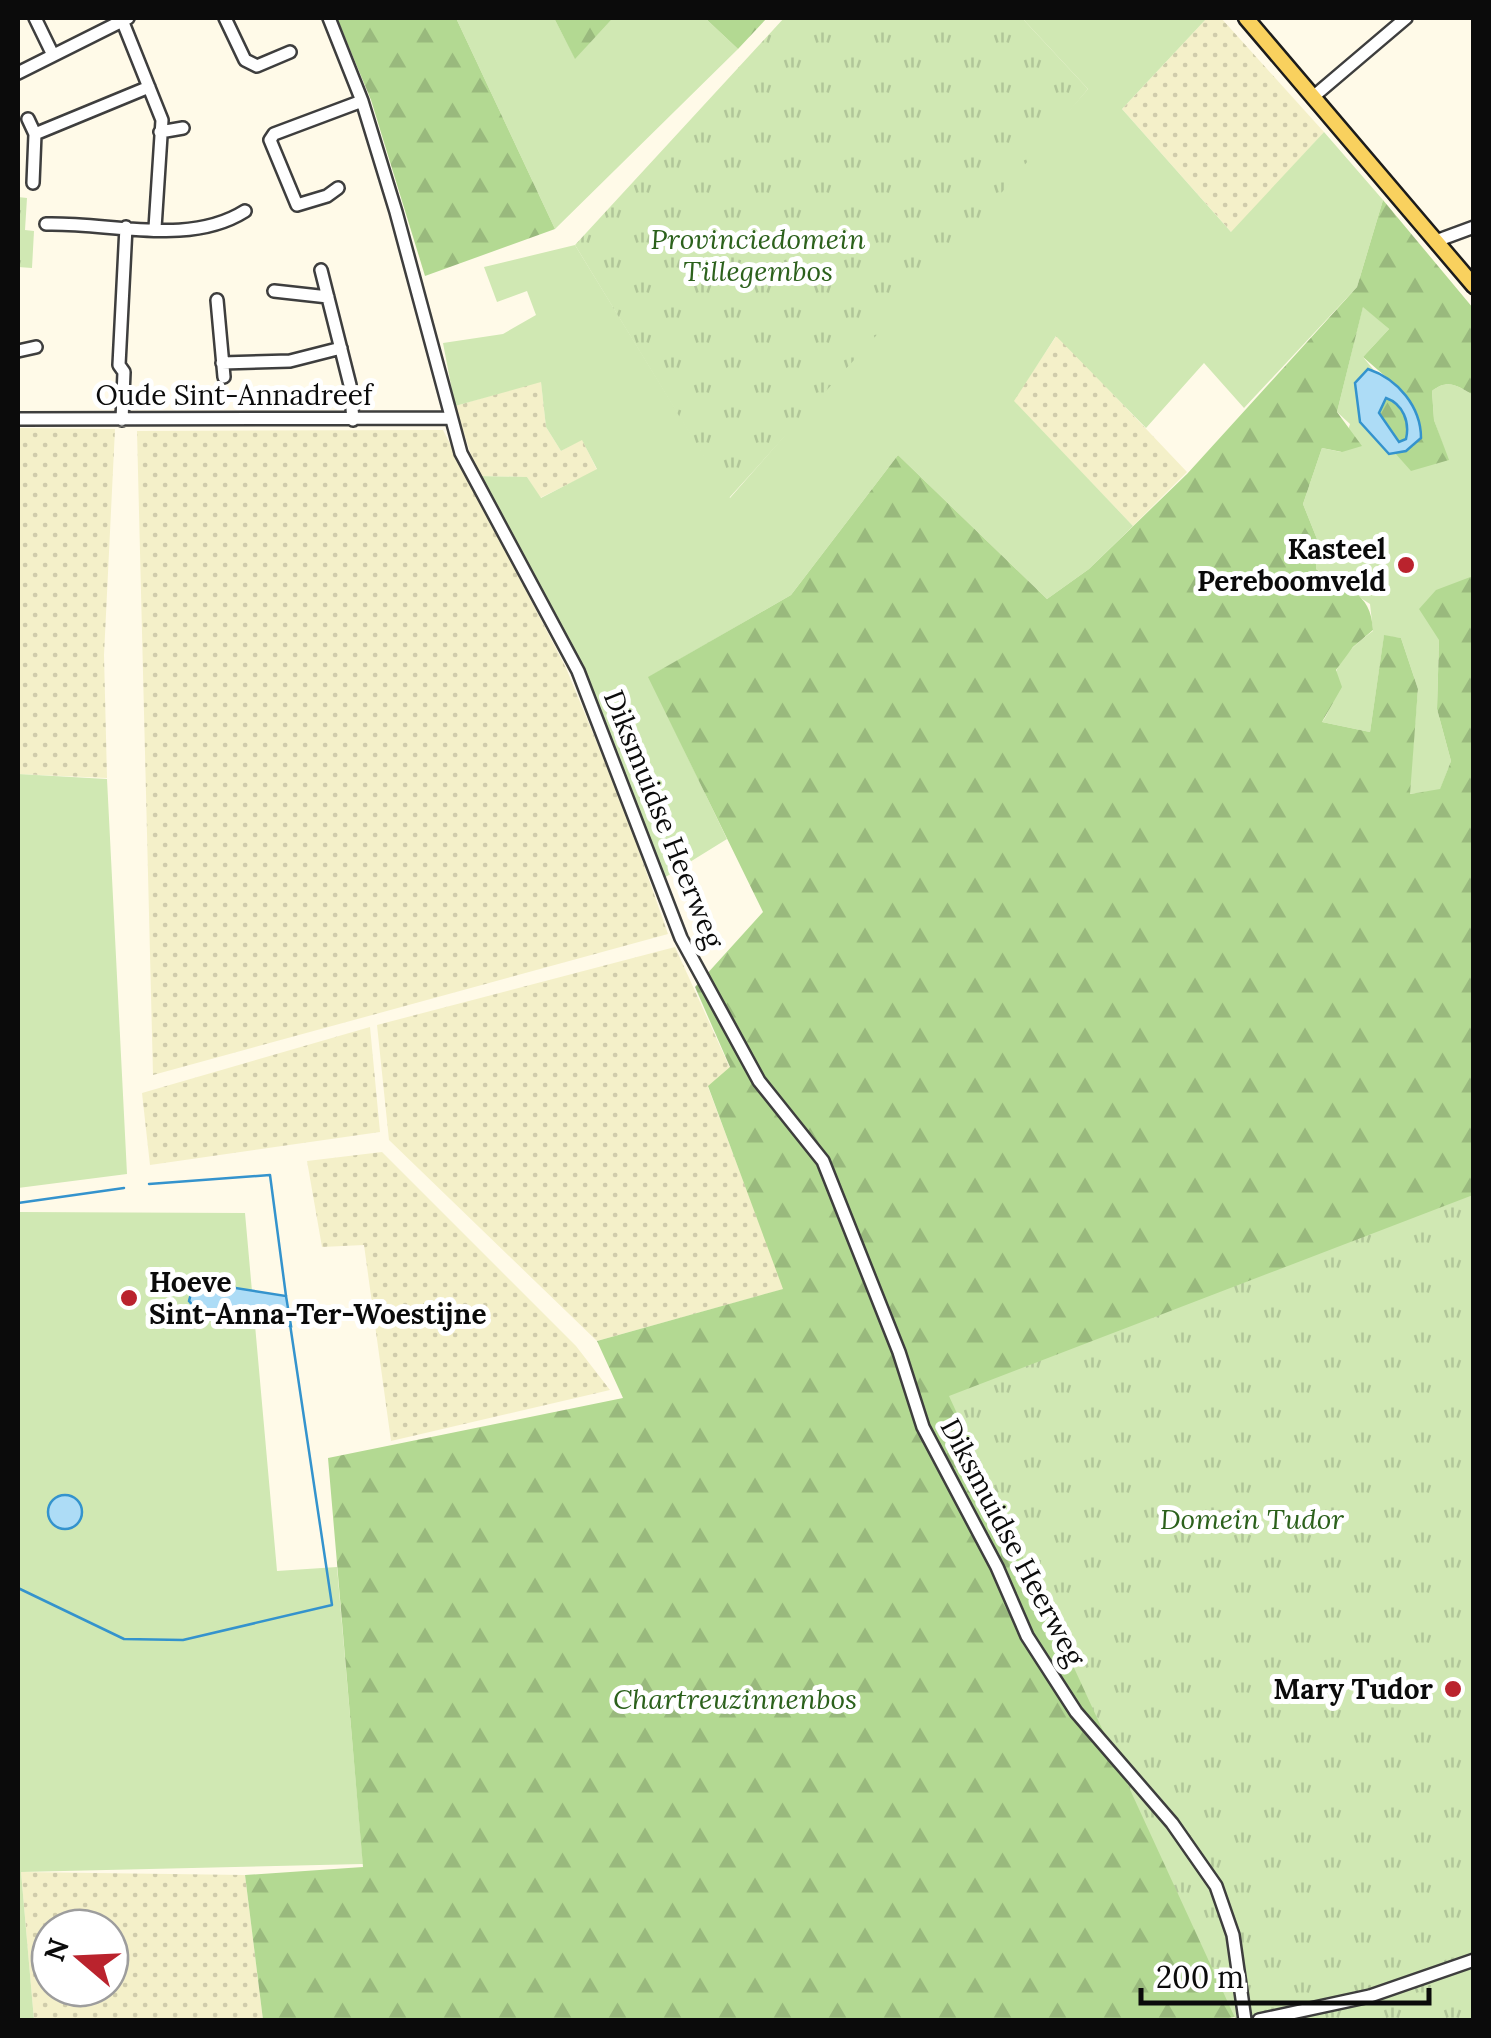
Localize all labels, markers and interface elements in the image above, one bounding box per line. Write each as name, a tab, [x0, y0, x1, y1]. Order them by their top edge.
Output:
park label: Provinciedomein Tillegembos	[651, 221, 865, 289]
street label: Oude Sint-Annadreef	[96, 377, 375, 413]
place label: Kasteel Pereboomveld	[1197, 531, 1386, 599]
marker: Kasteel Pereboomveld	[1395, 554, 1417, 576]
street label: Diksmuidse Heerweg	[596, 685, 732, 954]
place label: Hoeve Sint-Anna-Ter-Woestijne	[149, 1264, 487, 1332]
marker: Hoeve Sint-Anna-Ter-Woestijne	[118, 1287, 140, 1309]
street label: Diksmuidse Heerweg	[933, 1412, 1094, 1672]
park label: Domein Tudor	[1160, 1501, 1344, 1537]
place label: Mary Tudor	[1273, 1671, 1434, 1707]
marker: Mary Tudor	[1442, 1678, 1464, 1700]
park label: Chartreuzinnenbos	[613, 1681, 857, 1717]
north arrow	[30, 1908, 130, 2008]
text: N	[36, 1934, 77, 1966]
scale bar	[1141, 1943, 1428, 2005]
text: 200 m	[1156, 1958, 1244, 1996]

